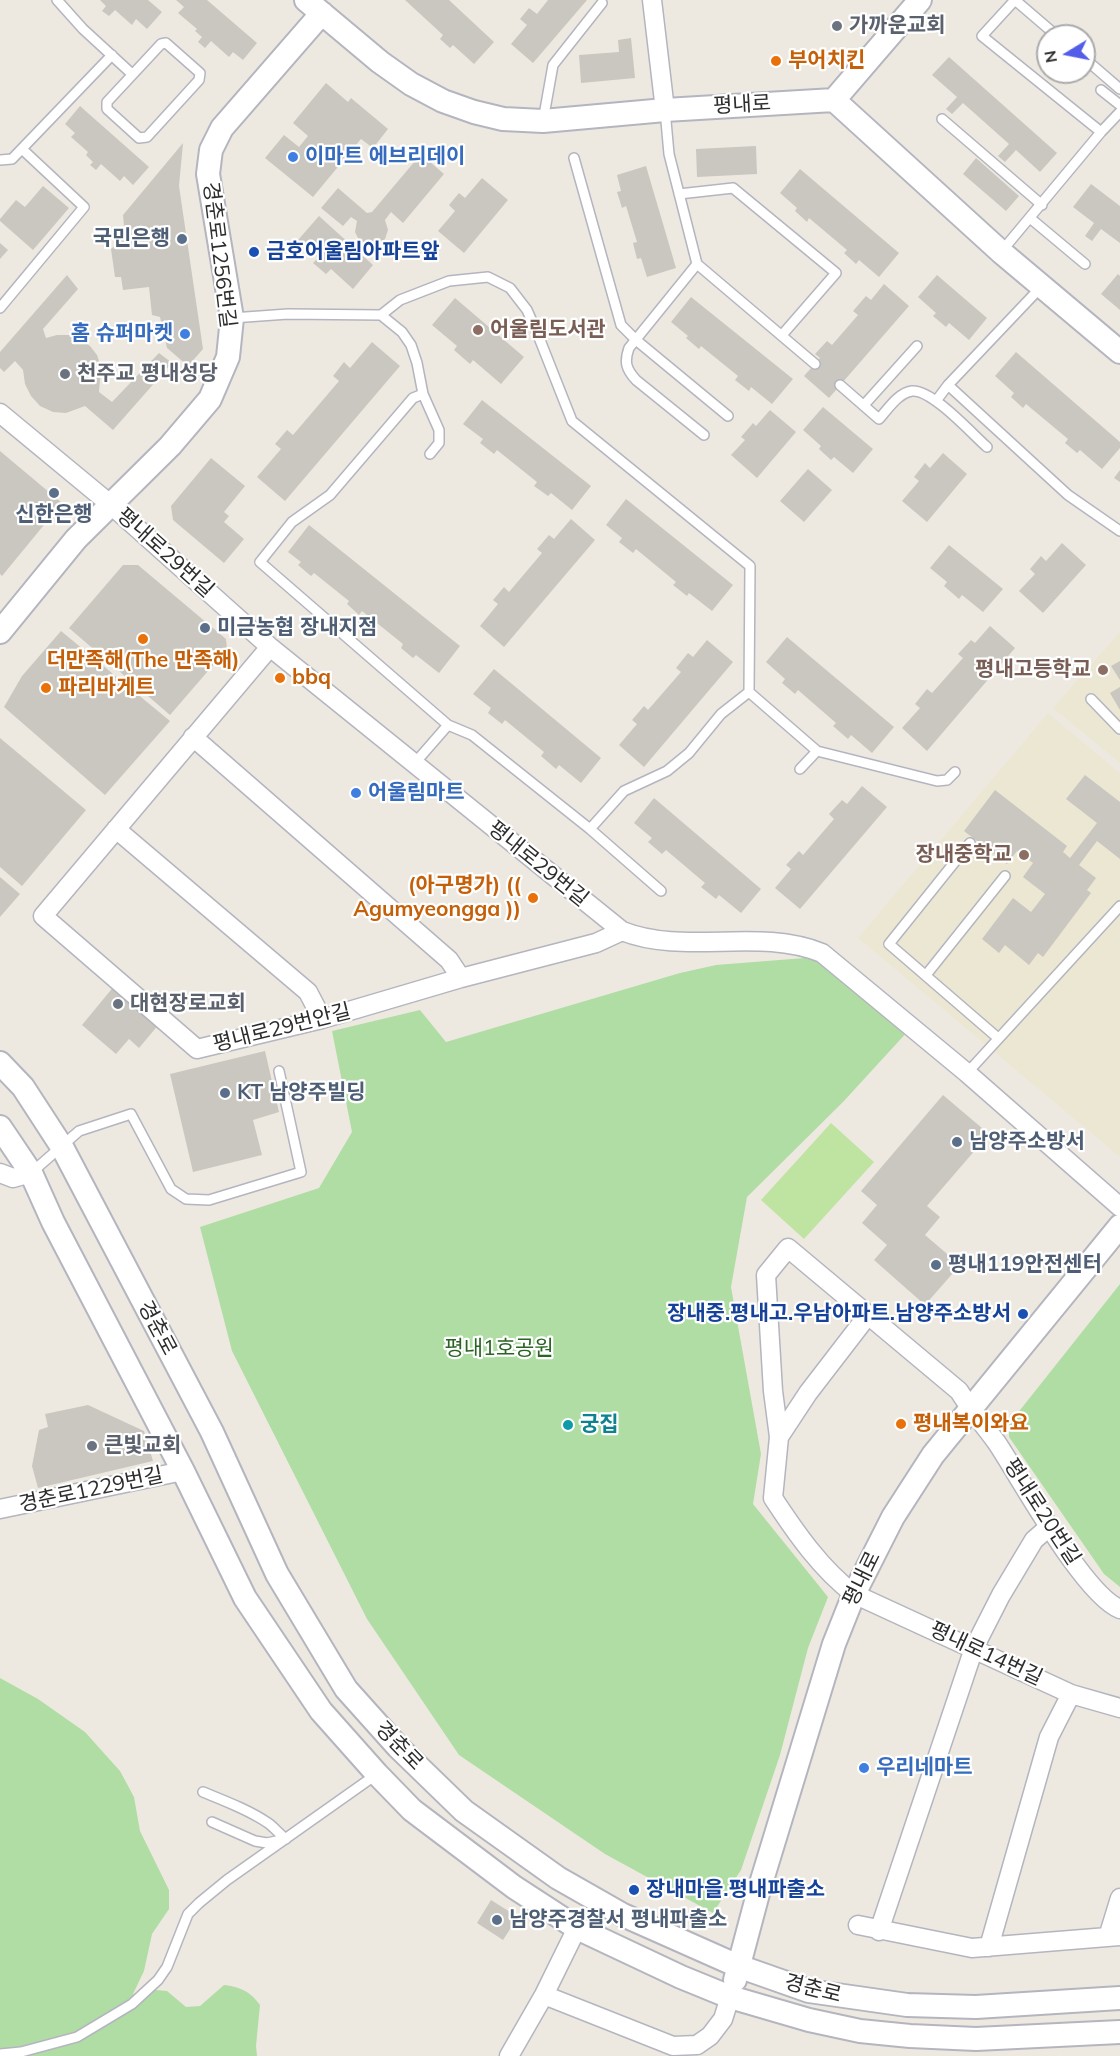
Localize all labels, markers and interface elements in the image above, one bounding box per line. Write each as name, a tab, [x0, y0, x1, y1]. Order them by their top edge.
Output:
place label: 가까운교회	[849, 13, 946, 39]
marker: 가까운교회	[830, 19, 844, 33]
north arrow	[1036, 24, 1096, 84]
place label: 부어치킨	[788, 48, 865, 74]
text: N	[1039, 49, 1061, 64]
marker: 부어치킨	[769, 54, 783, 68]
street label: 평내로	[712, 91, 772, 119]
place label: 이마트 에브리데이	[305, 144, 465, 170]
marker: 이마트 에브리데이	[286, 150, 300, 164]
street label: 경춘로1256번길	[198, 181, 240, 329]
place label: 국민은행	[93, 226, 170, 252]
marker: 국민은행	[175, 232, 189, 246]
place label: 금호어울림아파트앞	[266, 239, 440, 265]
marker: 금호어울림아파트앞	[247, 245, 261, 259]
place label: 어울림도서관	[490, 317, 606, 343]
place label: 홈 슈퍼마켓	[71, 321, 173, 347]
marker: 어울림도서관	[471, 323, 485, 337]
marker: 홈 슈퍼마켓	[178, 327, 192, 341]
place label: 천주교 평내성당	[77, 361, 218, 387]
marker: 천주교 평내성당	[58, 367, 72, 381]
marker: 신한은행	[47, 486, 61, 500]
place label: 신한은행	[15, 502, 93, 528]
street label: 평내로29번길	[111, 503, 219, 603]
place label: 미금농협 장내지점	[217, 615, 377, 641]
marker: 미금농협 장내지점	[198, 621, 212, 635]
marker: 더만족해(The 만족해)	[136, 632, 150, 646]
place label: 더만족해(The 만족해)	[46, 648, 240, 674]
place label: 평내고등학교	[975, 657, 1091, 683]
marker: 평내고등학교	[1096, 663, 1110, 677]
place label: bbq	[292, 665, 331, 691]
marker: bbq	[273, 671, 287, 685]
place label: 파리바게트	[58, 675, 155, 701]
marker: 파리바게트	[39, 681, 53, 695]
place label: 어울림마트	[368, 780, 465, 806]
marker: 어울림마트	[349, 786, 363, 800]
street label: 평내로29번길	[483, 816, 593, 912]
place label: 장내중학교	[915, 842, 1012, 868]
marker: 장내중학교	[1017, 848, 1031, 862]
place label: (아구명가) (( Agumyeongga ))	[353, 873, 521, 923]
marker: (아구명가) (( Agumyeongga ))	[526, 891, 540, 905]
place label: 대현장로교회	[130, 991, 246, 1017]
marker: 대현장로교회	[111, 997, 125, 1011]
street label: 평내로29번안길	[210, 999, 354, 1057]
place label: KT 남양주빌딩	[237, 1080, 366, 1106]
marker: KT 남양주빌딩	[218, 1086, 232, 1100]
place label: 남양주소방서	[969, 1129, 1085, 1155]
marker: 남양주소방서	[950, 1135, 964, 1149]
place label: 평내119안전센터	[948, 1252, 1102, 1278]
marker: 평내119안전센터	[929, 1258, 943, 1272]
street label: 경춘로	[132, 1296, 182, 1360]
place label: 장내중.평내고.우남아파트.남양주소방서	[667, 1301, 1011, 1327]
marker: 장내중.평내고.우남아파트.남양주소방서	[1016, 1307, 1030, 1321]
park label: 평내1호공원	[444, 1336, 554, 1362]
place label: 평내복이와요	[913, 1411, 1029, 1437]
place label: 궁집	[580, 1412, 619, 1438]
marker: 평내복이와요	[894, 1417, 908, 1431]
marker: 궁집	[561, 1418, 575, 1432]
place label: 큰빛교회	[104, 1433, 181, 1459]
marker: 큰빛교회	[85, 1439, 99, 1453]
street label: 평내로20번길	[998, 1454, 1086, 1570]
street label: 경춘로1229번길	[16, 1462, 166, 1518]
street label: 평내로	[838, 1547, 886, 1611]
street label: 평내로14번길	[925, 1617, 1047, 1691]
street label: 경춘로	[370, 1716, 428, 1776]
place label: 우리네마트	[876, 1755, 973, 1781]
marker: 우리네마트	[857, 1761, 871, 1775]
place label: 장내마을.평내파출소	[646, 1877, 825, 1903]
marker: 장내마을.평내파출소	[627, 1883, 641, 1897]
place label: 남양주경찰서 평내파출소	[509, 1907, 727, 1933]
marker: 남양주경찰서 평내파출소	[490, 1913, 504, 1927]
street label: 경춘로	[782, 1970, 844, 2008]

